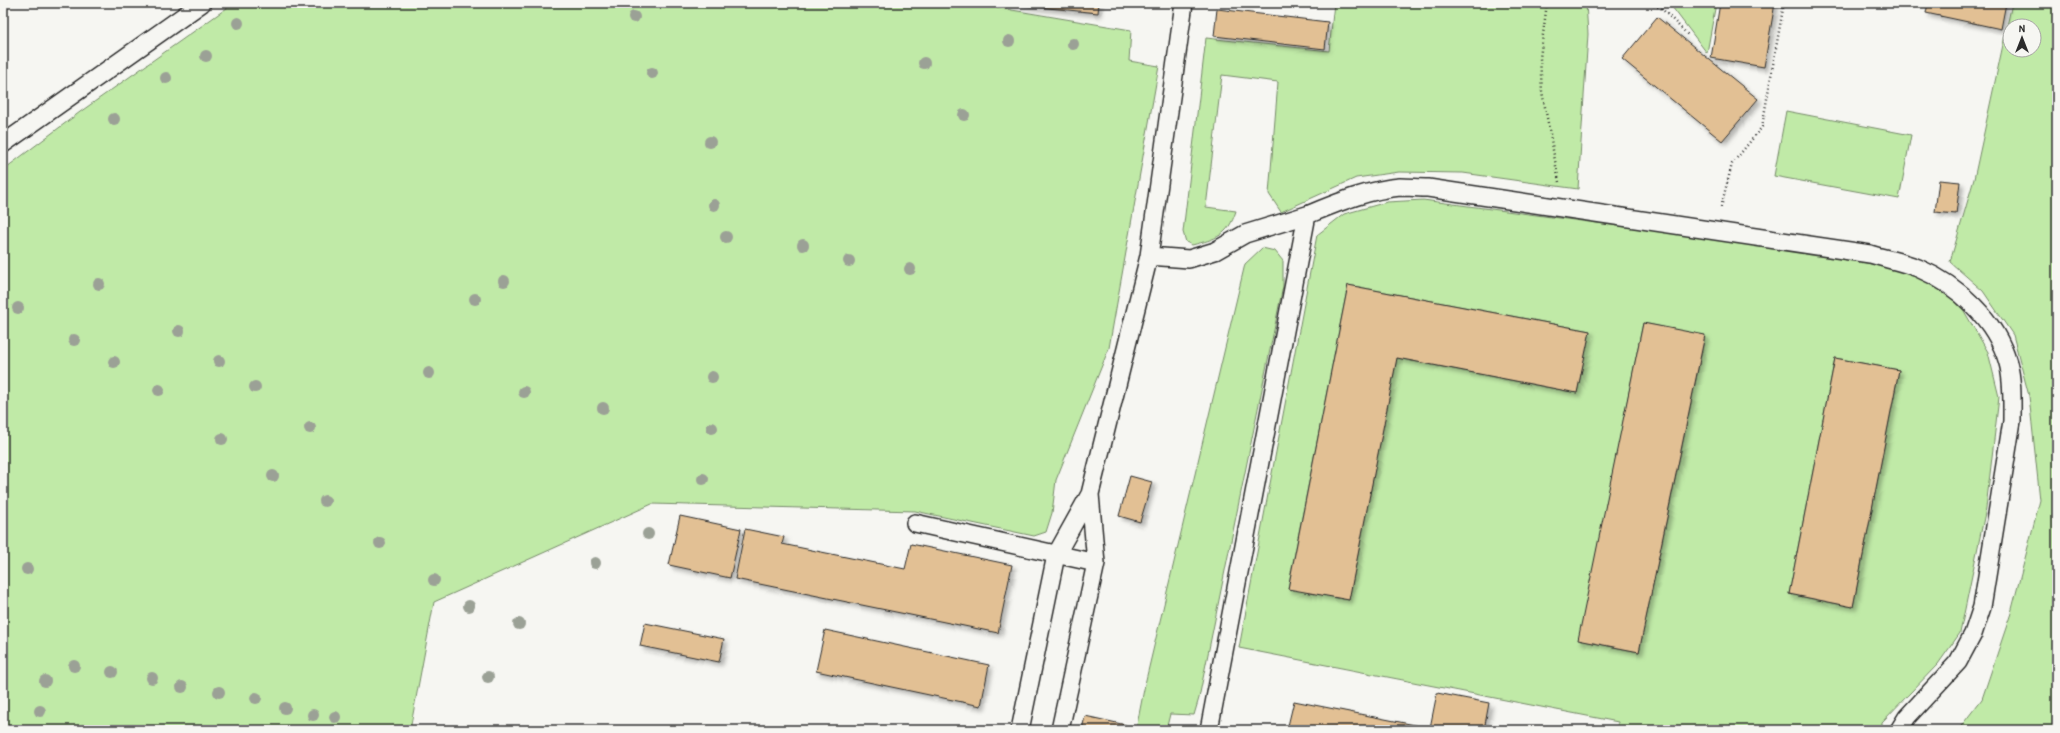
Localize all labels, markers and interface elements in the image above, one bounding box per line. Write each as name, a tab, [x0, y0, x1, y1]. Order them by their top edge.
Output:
north arrow	[2002, 18, 2042, 58]
text: N	[2019, 21, 2025, 35]

